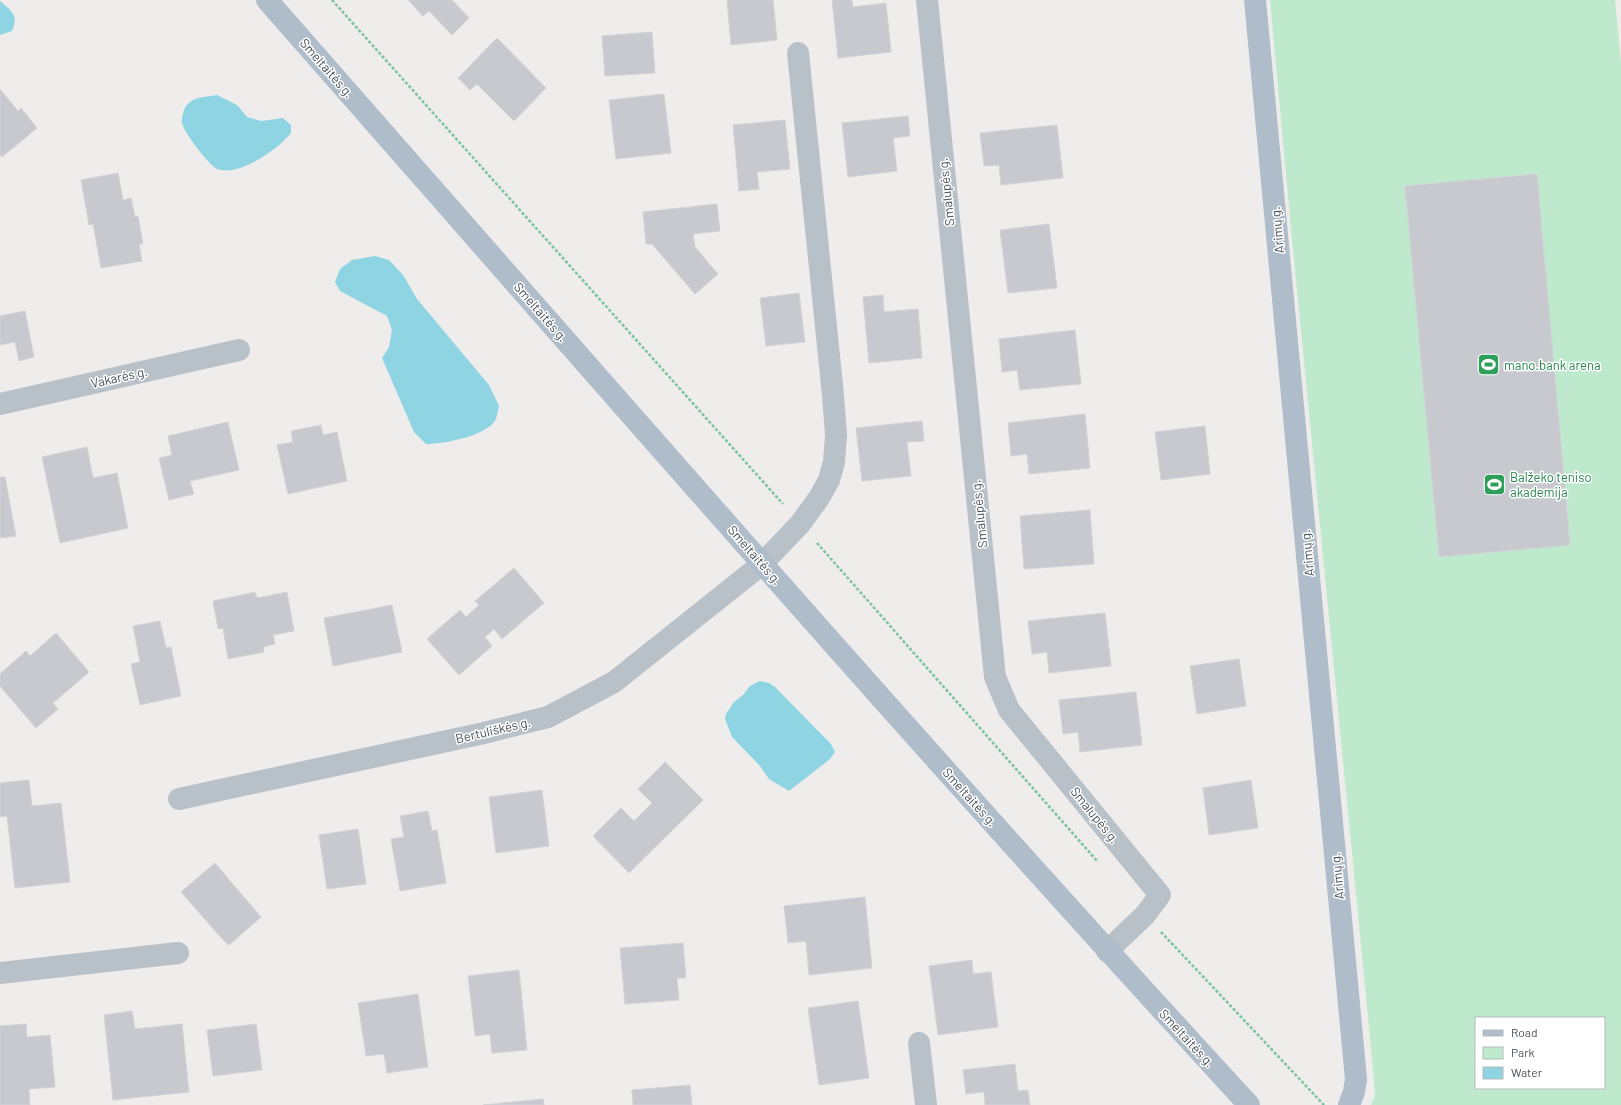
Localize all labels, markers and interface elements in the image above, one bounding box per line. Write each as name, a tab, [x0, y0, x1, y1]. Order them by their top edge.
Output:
street label: Smeltaitės g.	[297, 35, 357, 101]
street label: Smalupės g.	[934, 157, 958, 227]
street label: Arimų g.	[1267, 206, 1287, 254]
street label: Smeltaitės g.	[511, 279, 571, 345]
sports icon: mano.bank arena	[1475, 352, 1501, 378]
place label: mano.bank arena	[1504, 357, 1601, 373]
street label: Vakarės g.	[89, 363, 149, 391]
place label: Balžeko teniso akademija	[1510, 469, 1592, 500]
sports icon: Balžeko teniso akademija	[1482, 471, 1508, 497]
street label: Smalupės g.	[967, 479, 991, 549]
street label: Smeltaitės g.	[725, 522, 785, 588]
street label: Arimų g.	[1297, 529, 1317, 577]
street label: Bertuliškės g.	[454, 714, 532, 746]
street label: Smeltaitės g.	[939, 764, 1001, 830]
street label: Smalupės g.	[1067, 783, 1123, 847]
street label: Arimų g.	[1327, 852, 1347, 900]
street label: Smeltaitės g.	[1156, 1006, 1218, 1070]
legend	[1475, 1017, 1605, 1089]
text: Road	[1511, 1025, 1538, 1039]
text: Park	[1511, 1045, 1535, 1059]
text: Water	[1511, 1065, 1543, 1079]

